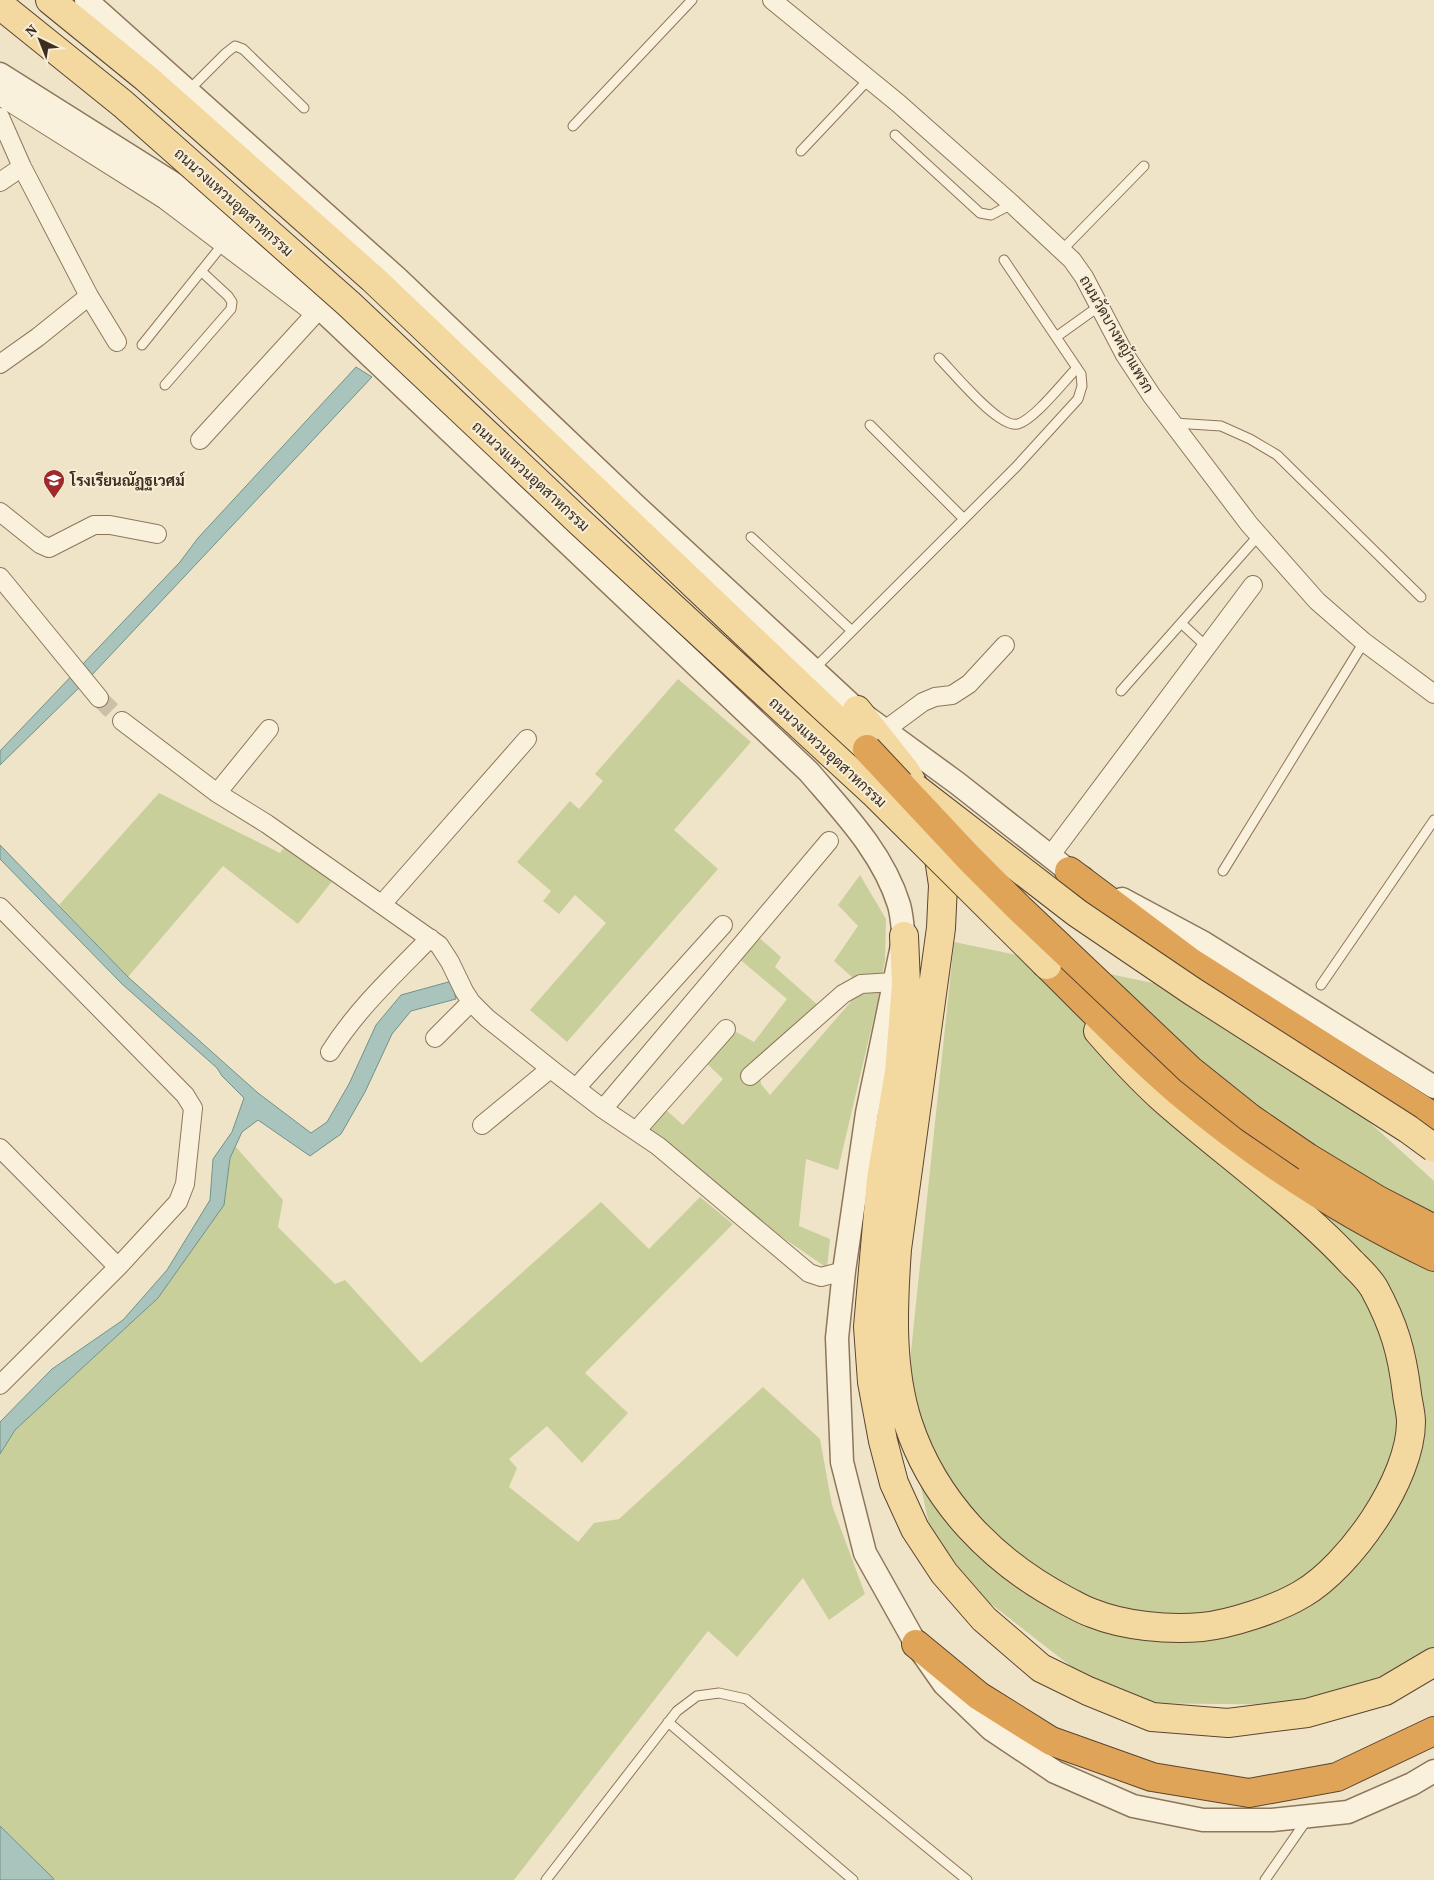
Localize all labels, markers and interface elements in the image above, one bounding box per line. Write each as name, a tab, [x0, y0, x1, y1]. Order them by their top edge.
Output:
north arrow	[15, 15, 65, 65]
text: N	[21, 20, 42, 41]
street label: ถนนวงแหวนอุตสาหกรรม	[169, 143, 298, 262]
street label: ถนนวัดบางหญ้าแพรก	[1075, 271, 1159, 397]
street label: ถนนวงแหวนอุตสาหกรรม	[467, 416, 594, 537]
school or university icon: โรงเรียนณัฏฐเวศม์	[42, 468, 66, 499]
place label: โรงเรียนณัฏฐเวศม์	[69, 470, 186, 491]
street label: ถนนวงแหวนอุตสาหกรรม	[764, 692, 891, 813]

